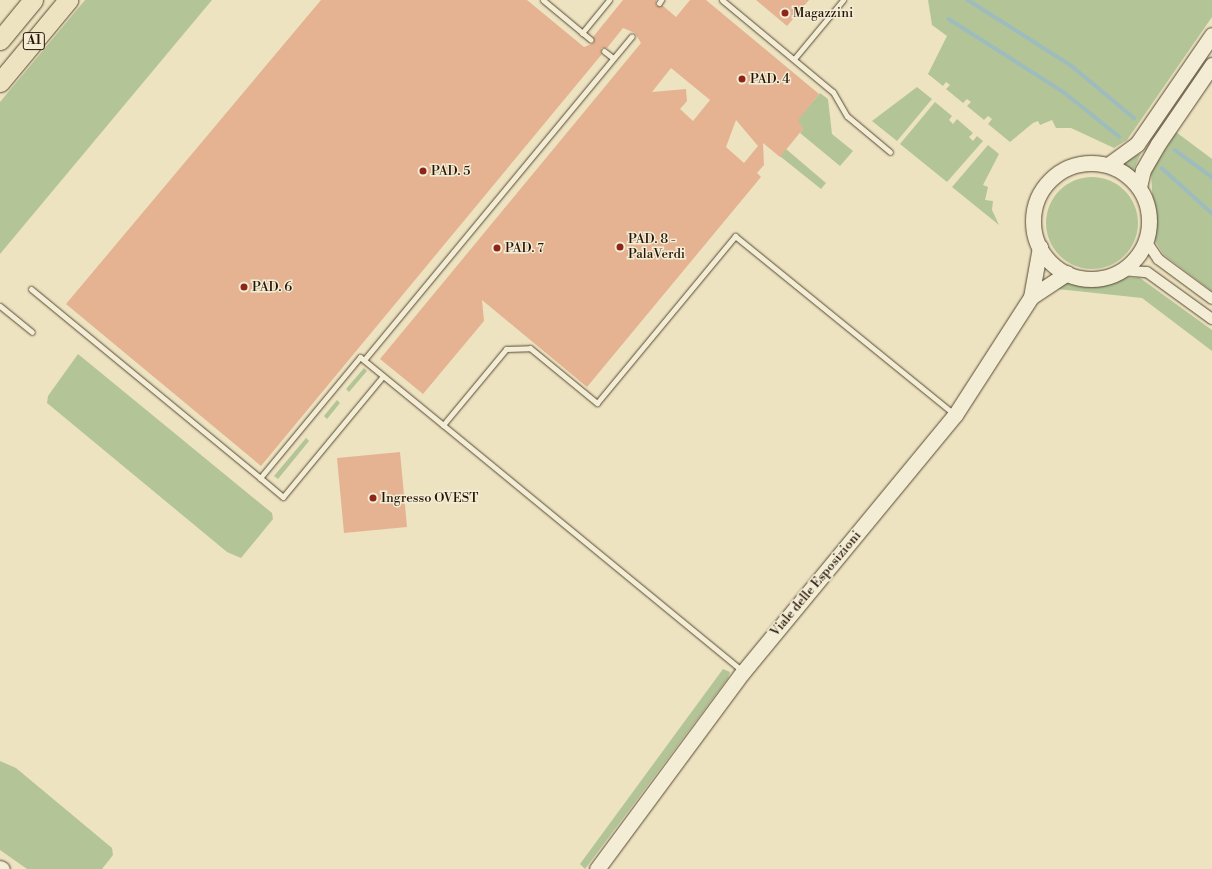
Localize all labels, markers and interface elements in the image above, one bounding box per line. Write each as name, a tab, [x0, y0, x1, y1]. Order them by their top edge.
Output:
place label: Magazzini	[793, 5, 853, 21]
marker: Magazzini	[780, 8, 790, 18]
road number: A1	[22, 31, 46, 51]
place label: PAD. 4	[750, 71, 790, 87]
marker: PAD. 4	[737, 74, 747, 84]
place label: PAD. 5	[431, 163, 470, 179]
marker: PAD. 5	[418, 166, 428, 176]
place label: PAD. 8 - PalaVerdi	[628, 232, 685, 263]
place label: PAD. 7	[505, 240, 544, 256]
marker: PAD. 8 - PalaVerdi	[615, 242, 625, 252]
marker: PAD. 7	[492, 243, 502, 253]
place label: PAD. 6	[252, 279, 292, 295]
marker: PAD. 6	[239, 282, 249, 292]
place label: Ingresso OVEST	[381, 490, 478, 506]
marker: Ingresso OVEST	[368, 493, 378, 503]
street label: Viale delle Esposizioni	[767, 528, 865, 640]

